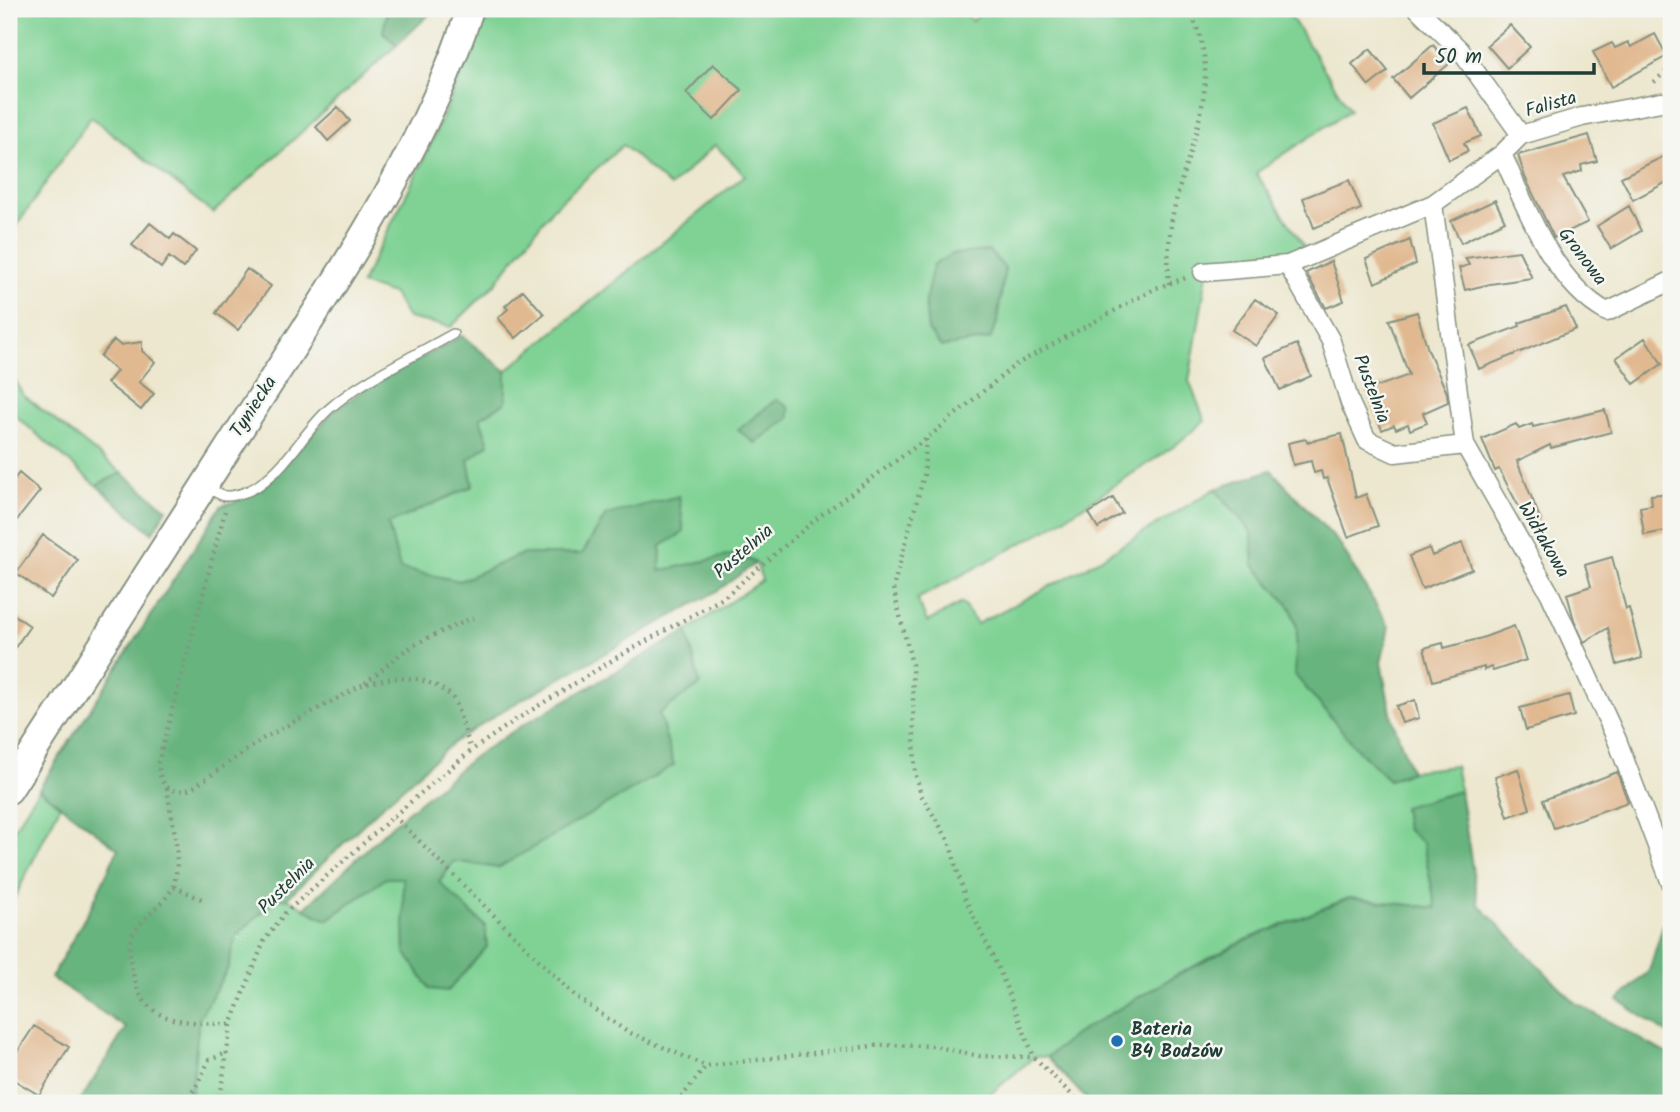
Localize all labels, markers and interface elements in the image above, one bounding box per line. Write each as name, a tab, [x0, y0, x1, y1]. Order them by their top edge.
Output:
scale bar	[1424, 32, 1594, 76]
text: 50 m	[1435, 41, 1482, 74]
street label: Falista	[1522, 83, 1580, 127]
street label: Gronowa	[1550, 221, 1614, 293]
street label: Pustelnia	[1344, 350, 1398, 428]
street label: Tyniecka	[223, 370, 285, 444]
street label: Widłakowa	[1509, 496, 1577, 584]
street label: Pustelnia	[707, 517, 781, 587]
street label: Pustelnia	[251, 850, 323, 922]
place label: Bateria B4 Bodzów	[1131, 1015, 1223, 1067]
marker: Bateria B4 Bodzów	[1109, 1033, 1125, 1049]

